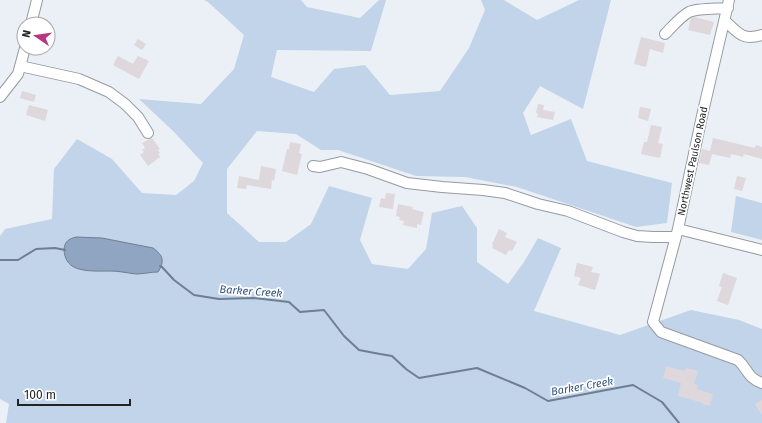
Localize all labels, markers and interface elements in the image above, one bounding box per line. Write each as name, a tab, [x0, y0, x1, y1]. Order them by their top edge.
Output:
north arrow	[16, 16, 56, 56]
text: N	[20, 29, 34, 39]
street label: Northwest Paulson Road	[676, 106, 710, 217]
water label: Barker Creek	[219, 283, 283, 300]
water label: Barker Creek	[550, 375, 614, 398]
scale bar	[18, 381, 130, 407]
text: 100 m	[24, 388, 56, 402]

